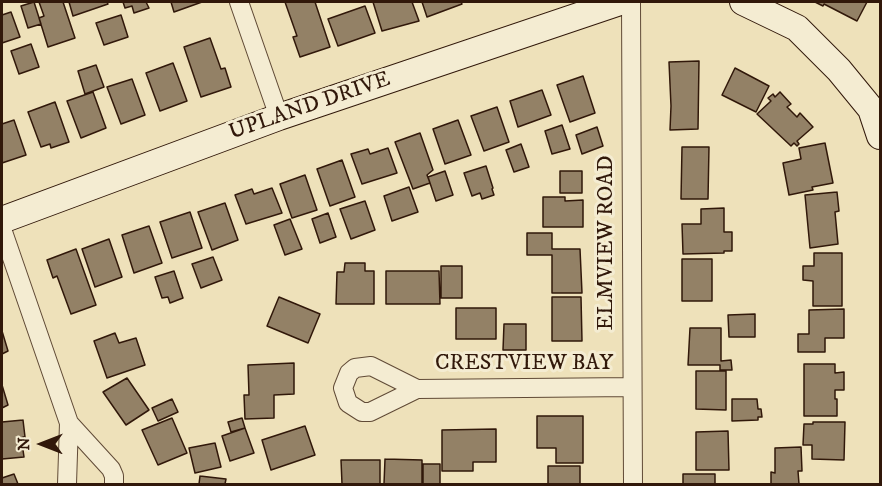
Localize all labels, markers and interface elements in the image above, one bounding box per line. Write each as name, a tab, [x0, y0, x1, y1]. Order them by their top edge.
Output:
street label: UPLAND DRIVE	[226, 67, 394, 147]
street label: ELMVIEW ROAD	[594, 155, 620, 331]
street label: CRESTVIEW BAY	[435, 351, 613, 377]
north arrow	[12, 414, 72, 474]
text: N	[14, 437, 34, 451]

